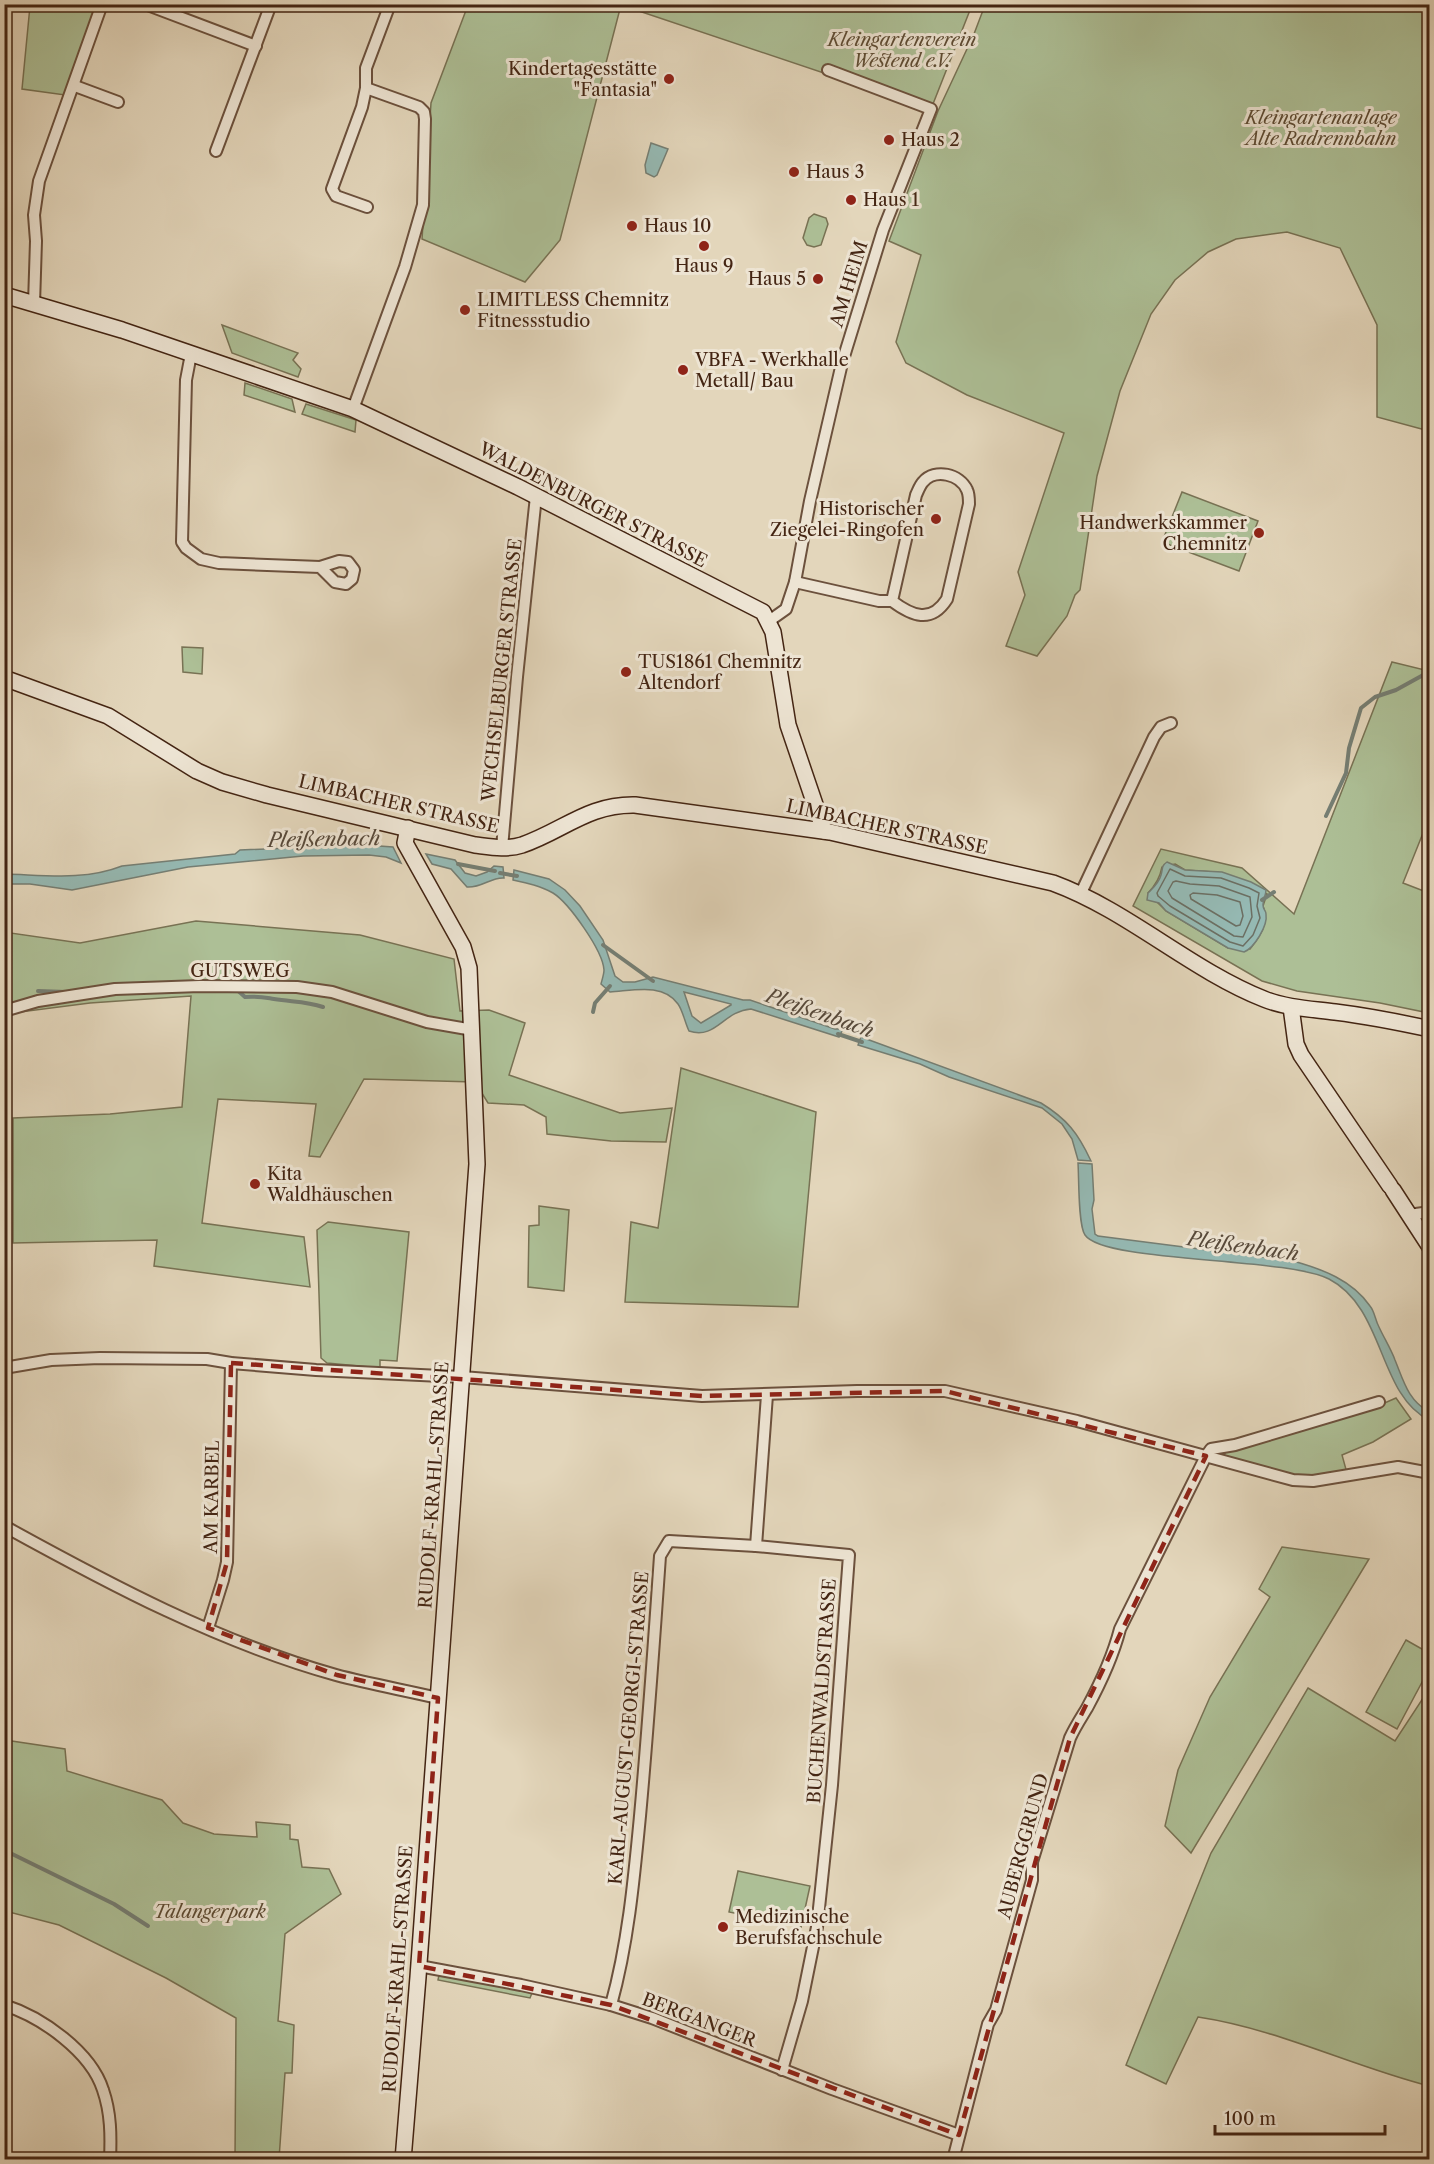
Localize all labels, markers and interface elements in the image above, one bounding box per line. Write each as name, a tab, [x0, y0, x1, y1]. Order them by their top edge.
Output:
park label: Kleingartenverein Westend e.V.	[826, 29, 976, 72]
place label: Kindertagesstätte "Fantasia"	[508, 58, 657, 101]
marker: Kindertagesstätte "Fantasia"	[662, 72, 676, 86]
park label: Kleingartenanlage Alte Radrennbahn	[1243, 107, 1398, 150]
place label: Haus 2	[901, 129, 960, 151]
marker: Haus 2	[882, 133, 896, 147]
place label: Haus 3	[806, 161, 864, 183]
marker: Haus 3	[787, 165, 801, 179]
place label: Haus 1	[863, 189, 920, 211]
marker: Haus 1	[844, 193, 858, 207]
place label: Haus 10	[644, 215, 711, 237]
marker: Haus 10	[625, 219, 639, 233]
street label: AM HEIM	[825, 238, 873, 331]
marker: Haus 9	[697, 239, 711, 253]
place label: Haus 9	[674, 255, 734, 277]
place label: Haus 5	[748, 268, 806, 290]
marker: Haus 5	[811, 272, 825, 286]
place label: LIMITLESS Chemnitz Fitnessstudio	[477, 289, 669, 332]
marker: LIMITLESS Chemnitz Fitnessstudio	[458, 303, 472, 317]
place label: VBFA - Werkhalle Metall/ Bau	[694, 349, 849, 392]
marker: VBFA - Werkhalle Metall/ Bau	[676, 363, 690, 377]
street label: WALDENBURGER STRASSE	[474, 437, 711, 572]
place label: Historischer Ziegelei-Ringofen	[770, 498, 924, 541]
marker: Historischer Ziegelei-Ringofen	[929, 512, 943, 526]
place label: Handwerkskammer Chemnitz	[1079, 512, 1247, 555]
marker: Handwerkskammer Chemnitz	[1252, 526, 1266, 540]
street label: WECHSELBURGER STRASSE	[477, 537, 527, 804]
place label: TUS1861 Chemnitz Altendorf	[637, 651, 802, 694]
marker: TUS1861 Chemnitz Altendorf	[619, 665, 633, 679]
street label: LIMBACHER STRASSE	[296, 770, 502, 838]
street label: LIMBACHER STRASSE	[784, 795, 990, 859]
water label: Pleißenbach	[266, 826, 380, 852]
street label: GUTSWEG	[190, 960, 290, 982]
water label: Pleißenbach	[761, 983, 877, 1043]
place label: Kita Waldhäuschen	[266, 1163, 393, 1206]
marker: Kita Waldhäuschen	[248, 1177, 262, 1191]
water label: Pleißenbach	[1184, 1226, 1300, 1266]
street label: RUDOLF-KRAHL-STRASSE	[414, 1361, 454, 1609]
street label: AM KARBEL	[200, 1440, 224, 1555]
street label: KARL-AUGUST-GEORGI-STRASSE	[604, 1570, 654, 1886]
street label: BUCHENWALDSTRASSE	[803, 1578, 841, 1804]
street label: AUBERGGRUND	[993, 1771, 1053, 1922]
street label: RUDOLF-KRAHL-STRASSE	[378, 1845, 418, 2093]
park label: Talangerpark	[154, 1901, 267, 1923]
place label: Medizinische Berufsfachschule	[735, 1906, 882, 1949]
marker: Medizinische Berufsfachschule	[716, 1920, 730, 1934]
street label: BERGANGER	[639, 1988, 760, 2052]
scale bar	[1215, 2098, 1384, 2136]
text: 100 m	[1224, 2108, 1276, 2130]

